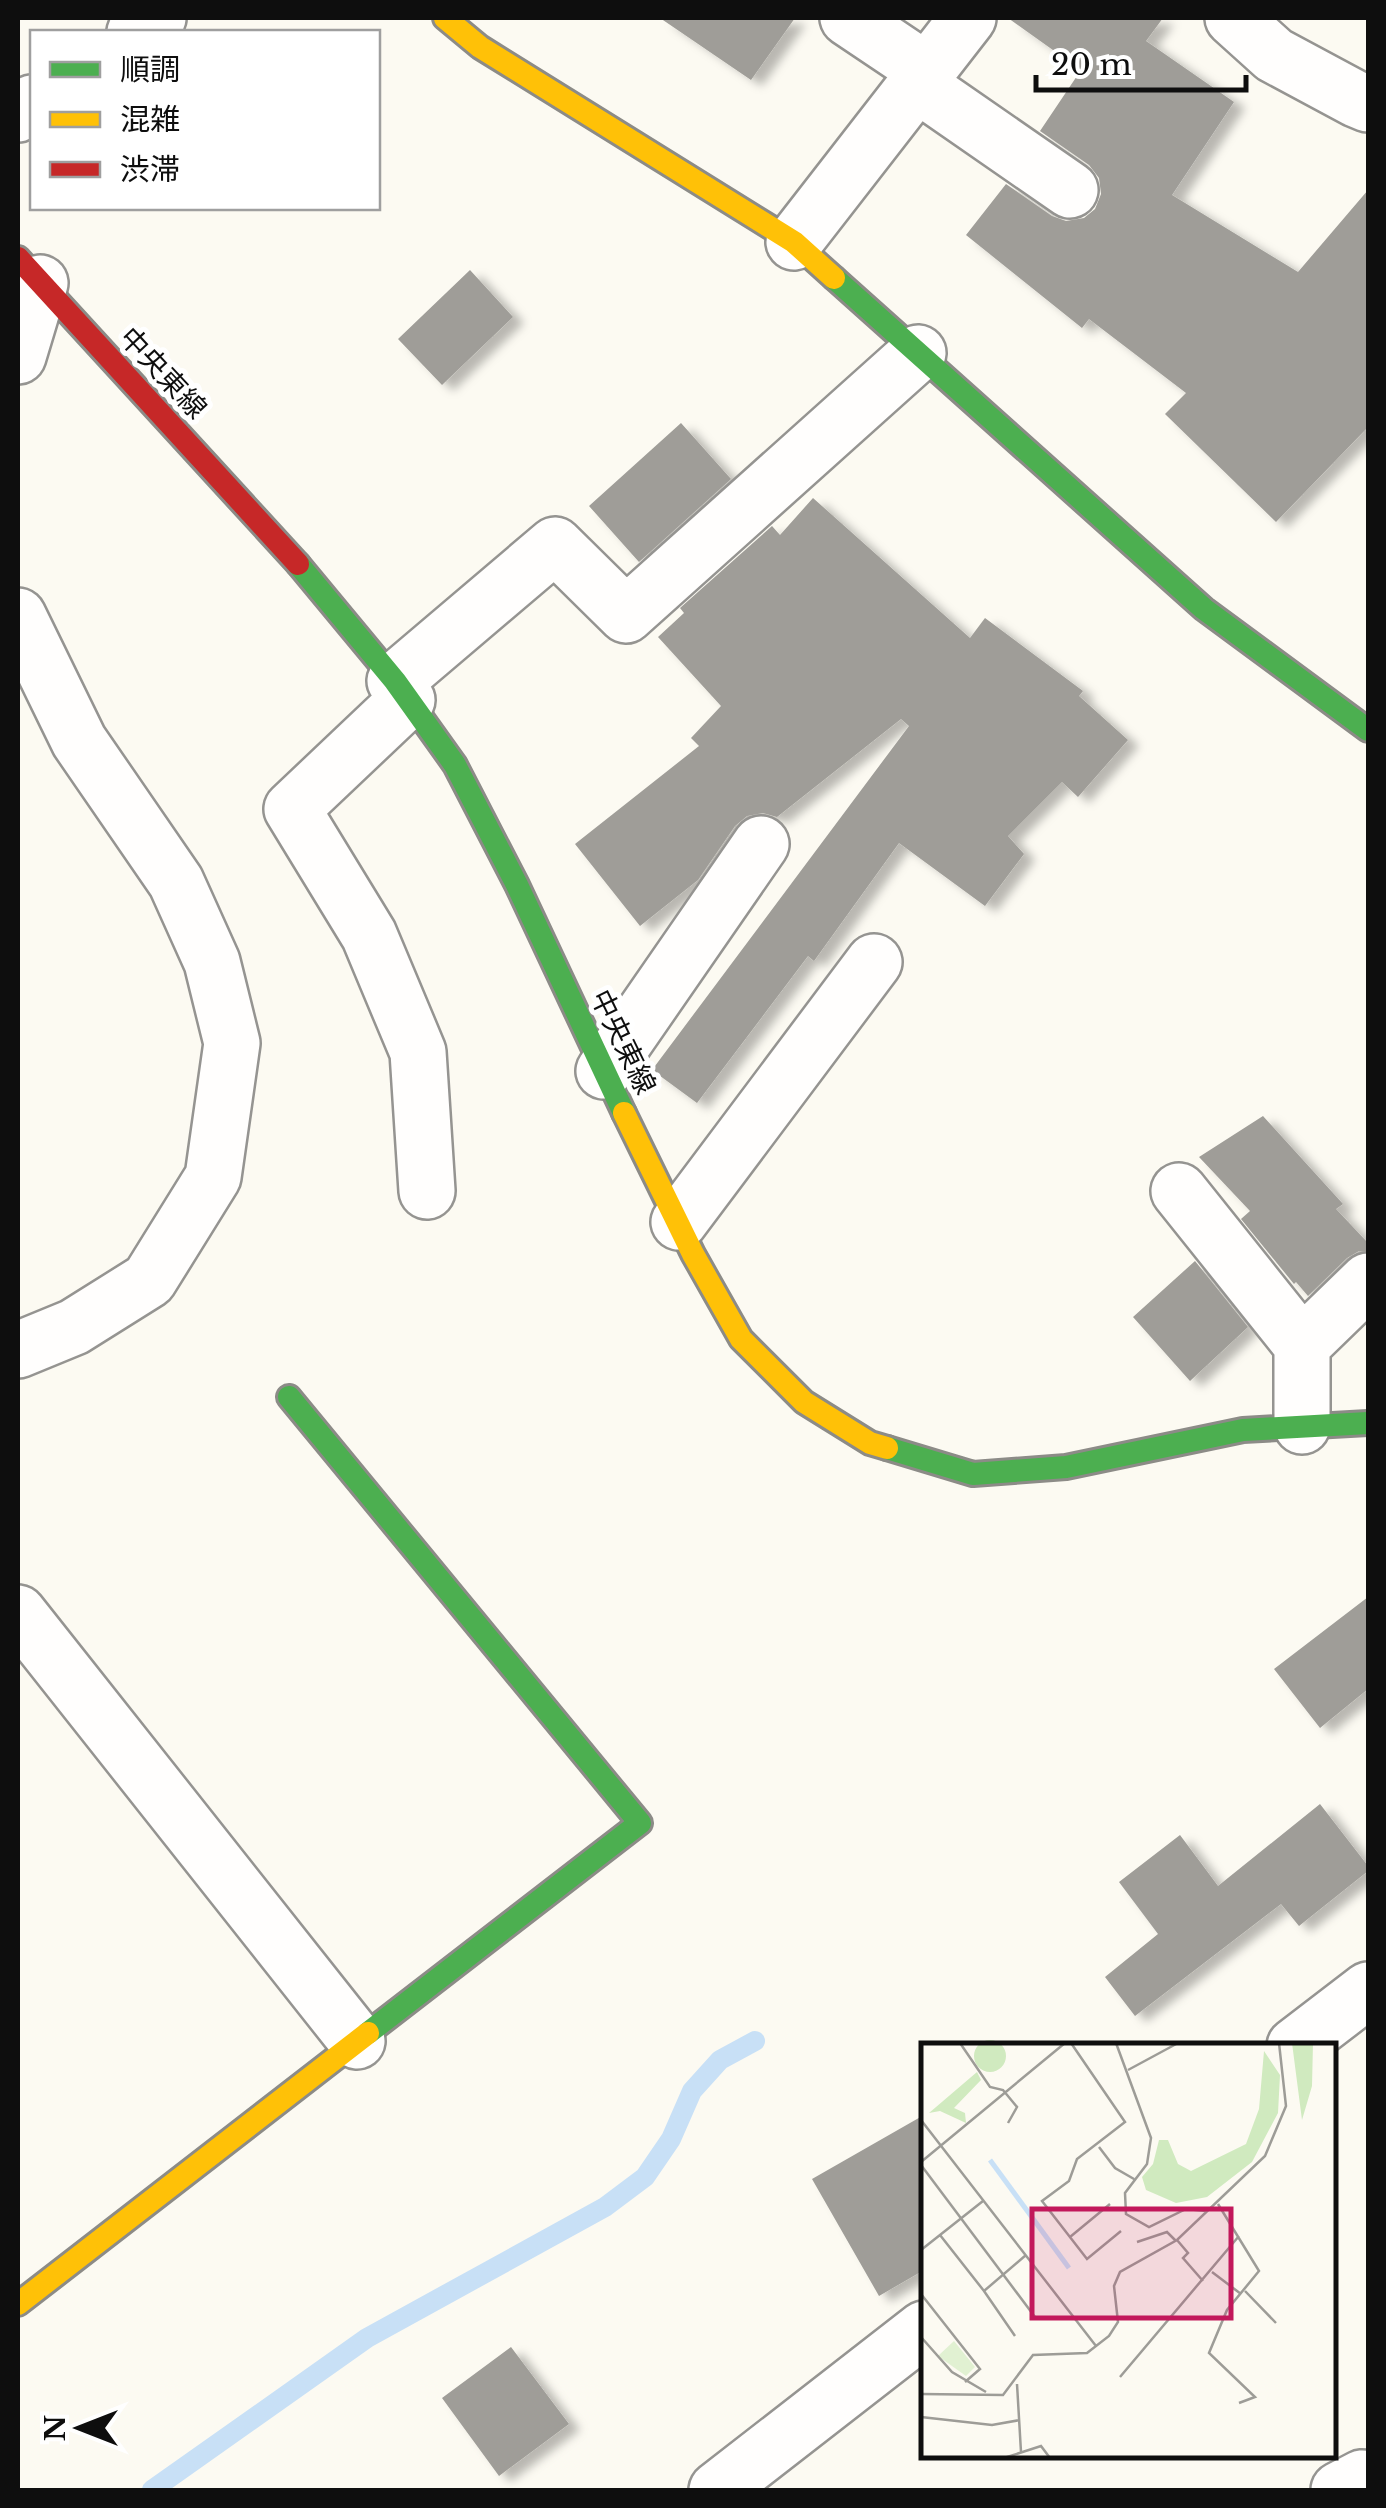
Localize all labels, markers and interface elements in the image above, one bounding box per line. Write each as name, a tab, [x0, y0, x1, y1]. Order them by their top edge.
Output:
legend	[30, 30, 380, 210]
scale bar	[1036, 30, 1246, 92]
text: 20 m	[1051, 46, 1132, 83]
text: 順調	[120, 51, 180, 88]
text: 混雑	[120, 101, 180, 138]
text: 渋滞	[120, 151, 180, 188]
street label: 中央東線	[112, 320, 214, 426]
street label: 中央東線	[583, 984, 663, 1100]
inset map	[921, 2043, 1336, 2458]
north arrow	[30, 2378, 130, 2478]
text: N	[38, 2415, 73, 2441]

